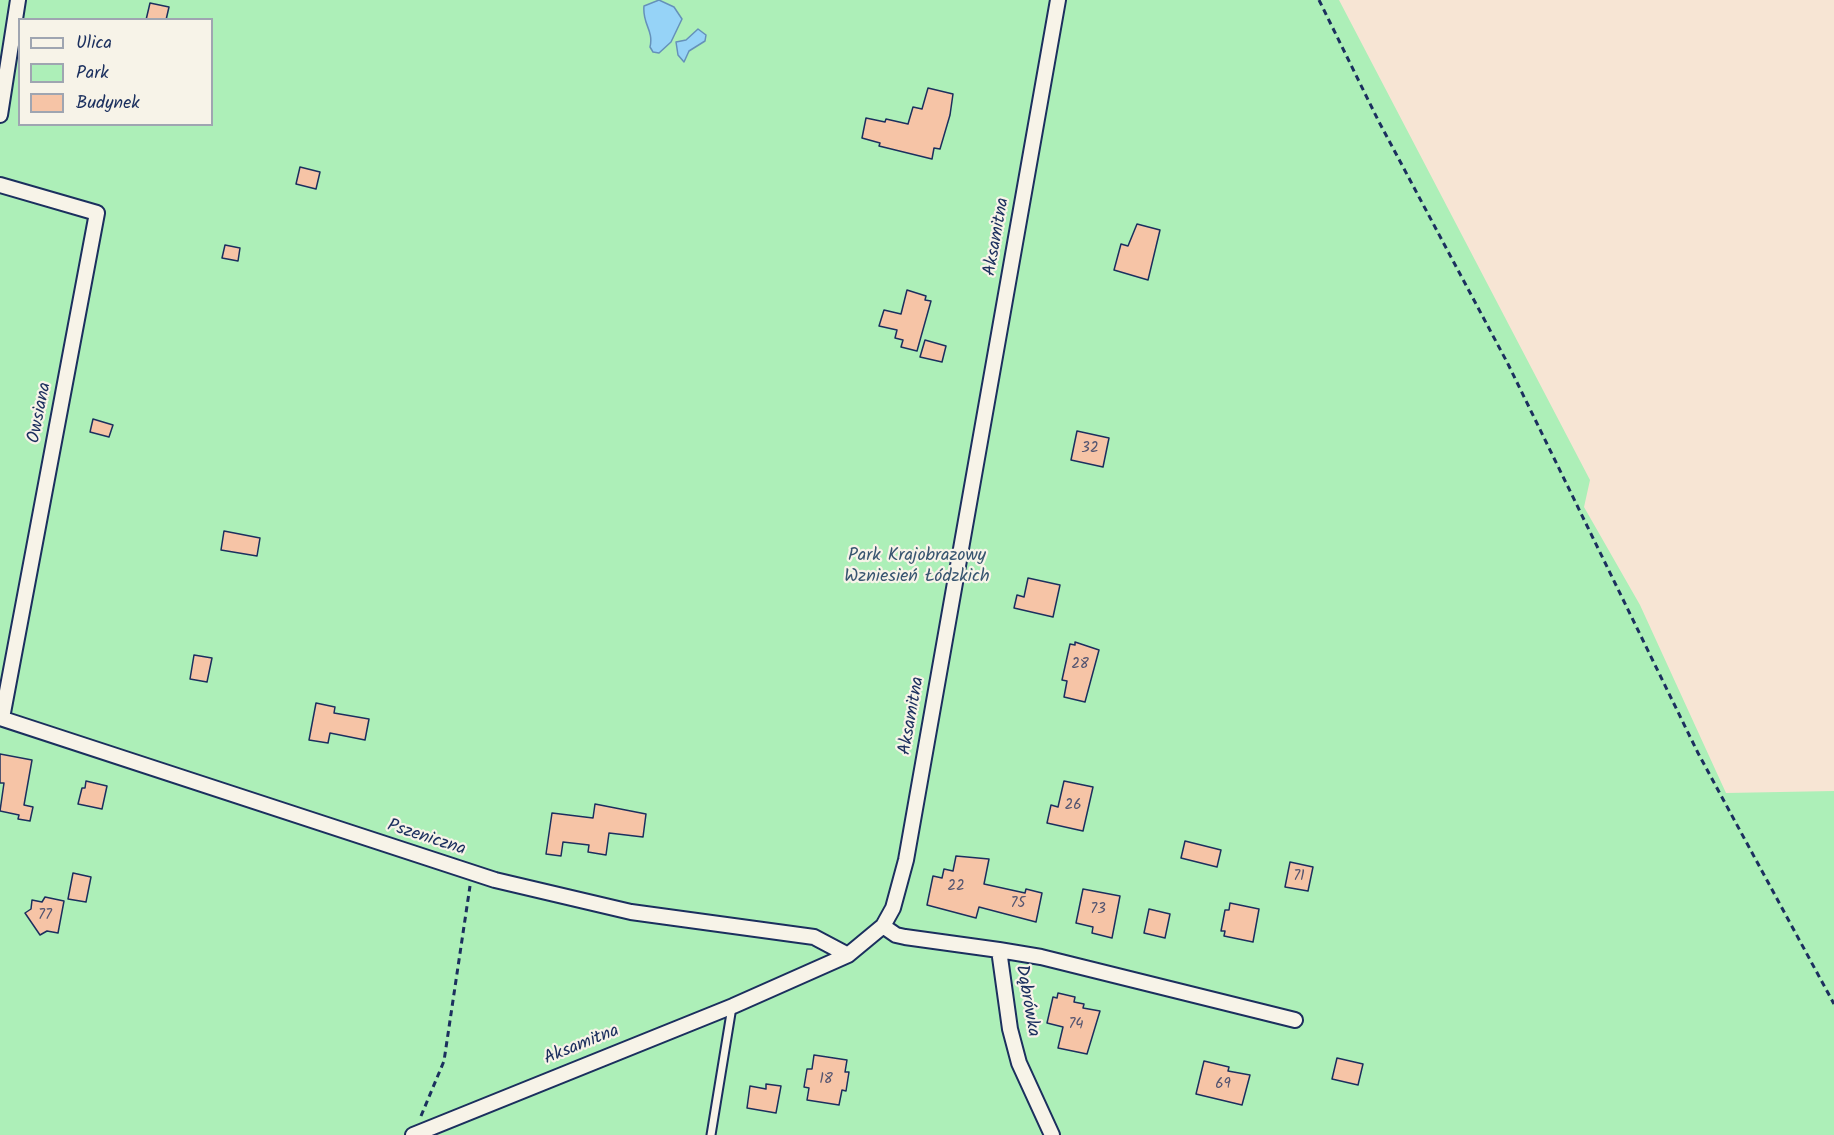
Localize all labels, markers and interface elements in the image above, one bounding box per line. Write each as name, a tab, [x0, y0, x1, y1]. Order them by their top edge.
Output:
legend	[18, 18, 213, 126]
text: Ulica	[76, 29, 112, 58]
text: Park	[76, 59, 109, 88]
text: Budynek	[76, 89, 140, 118]
street label: Aksamitna	[980, 196, 1016, 278]
street label: Owsiana	[25, 381, 57, 445]
house number: 32	[1081, 440, 1099, 458]
park label: Park Krajobrazowy Wzniesień Łódzkich	[844, 546, 990, 588]
house number: 28	[1071, 656, 1089, 674]
street label: Aksamitna	[895, 675, 931, 757]
house number: 26	[1064, 797, 1082, 815]
street label: Pszeniczna	[384, 816, 468, 862]
house number: 71	[1293, 868, 1305, 886]
house number: 22	[947, 878, 965, 896]
house number: 75	[1011, 895, 1025, 913]
house number: 73	[1090, 901, 1106, 919]
house number: 77	[38, 907, 52, 925]
street label: Dąbrówka	[1009, 963, 1043, 1039]
house number: 74	[1068, 1016, 1084, 1034]
street label: Aksamitna	[541, 1021, 623, 1071]
house number: 18	[819, 1071, 833, 1089]
house number: 69	[1215, 1076, 1231, 1094]

